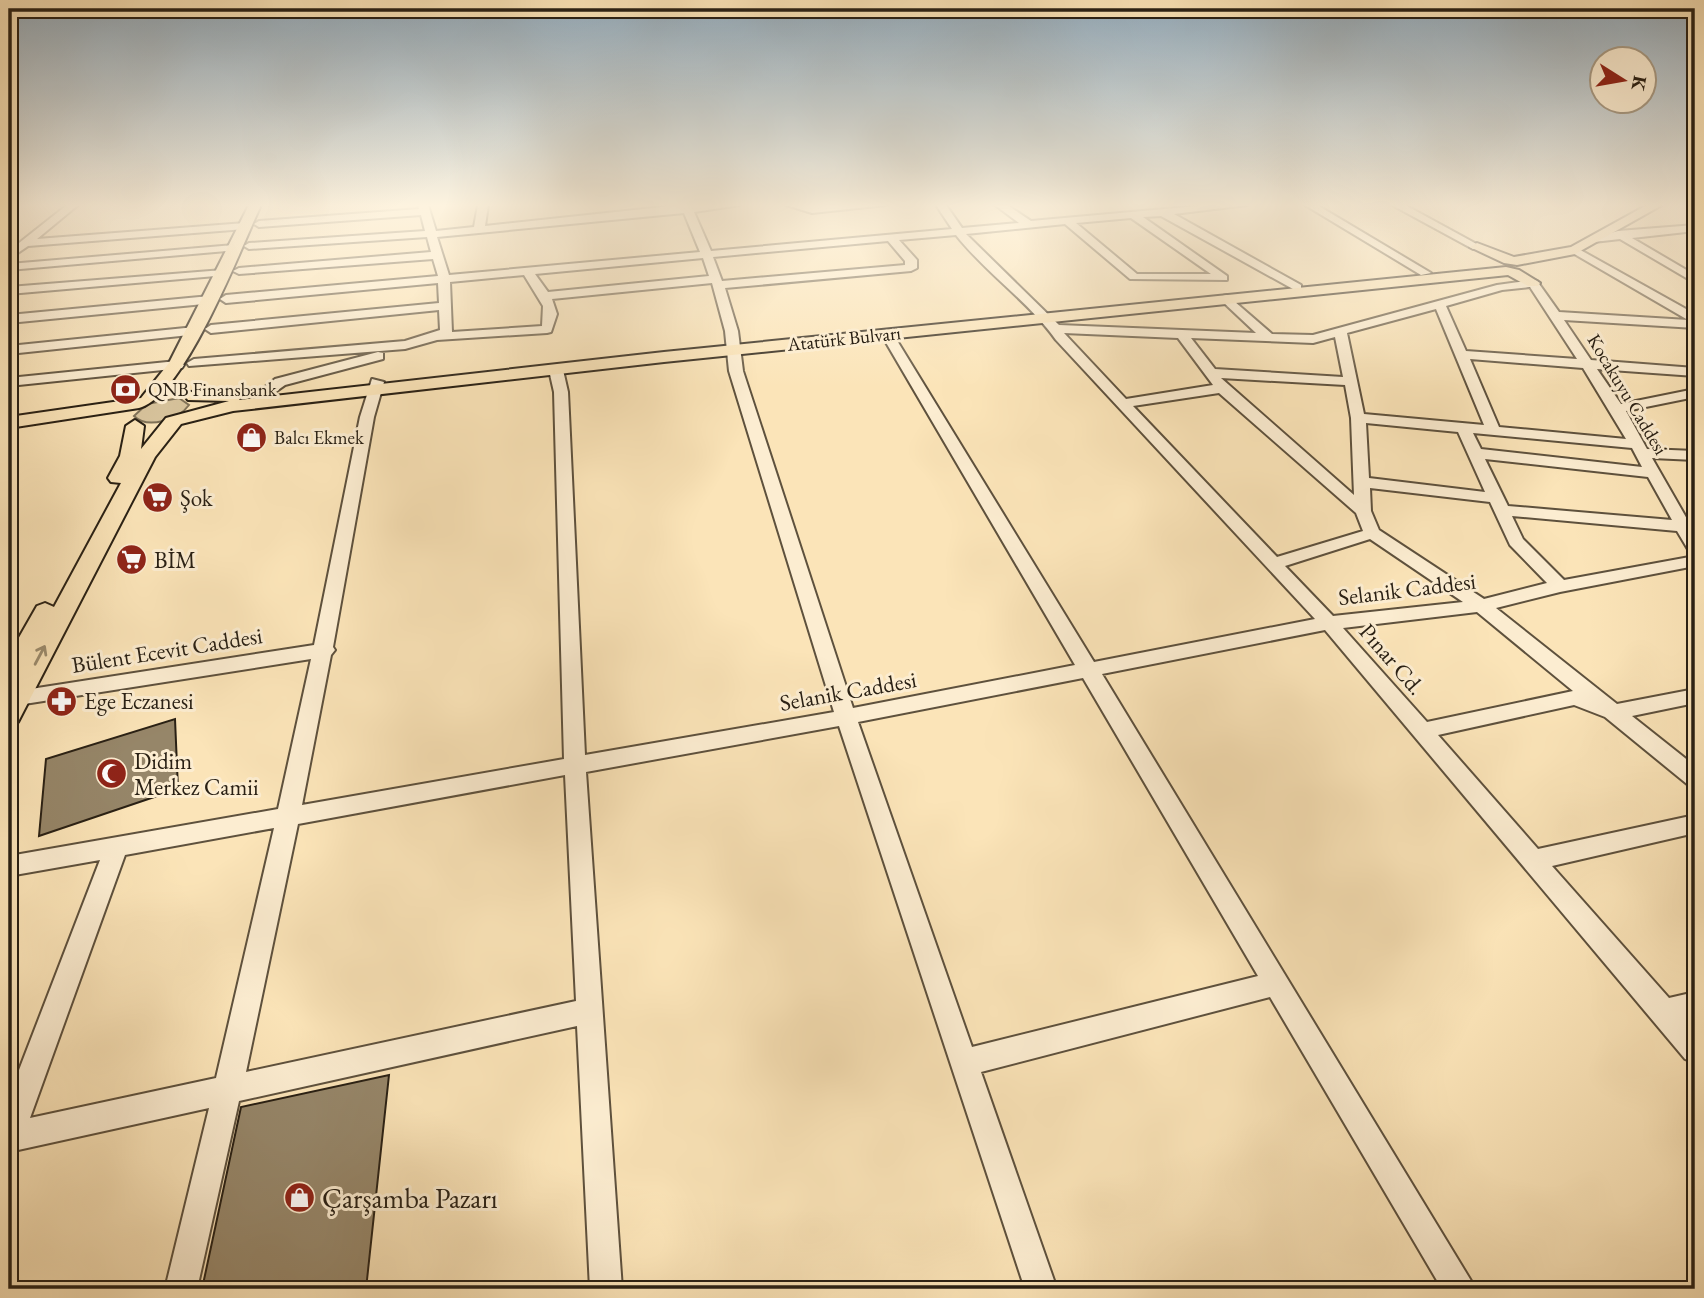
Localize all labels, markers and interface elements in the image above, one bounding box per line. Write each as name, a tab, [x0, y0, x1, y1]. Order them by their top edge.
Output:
north arrow	[1588, 46, 1658, 116]
text: K	[1625, 74, 1653, 93]
street label: Atatürk Bulvarı	[785, 320, 902, 357]
street label: Kocakuyu Caddesi	[1582, 329, 1674, 460]
bank icon: QNB Finansbank	[108, 372, 142, 406]
place label: QNB Finansbank	[148, 377, 278, 402]
shop icon: Balcı Ekmek	[234, 420, 268, 454]
place label: Balcı Ekmek	[274, 425, 365, 450]
supermarket icon: Şok	[140, 481, 174, 515]
place label: Şok	[180, 483, 214, 513]
supermarket icon: BİM	[114, 543, 148, 577]
place label: BİM	[154, 545, 196, 575]
street label: Selanik Caddesi	[1337, 566, 1478, 612]
street label: Pınar Cd.	[1353, 617, 1431, 701]
street label: Bülent Ecevit Caddesi	[69, 620, 265, 680]
one-way arrow	[34, 645, 48, 666]
street label: Selanik Caddesi	[777, 664, 919, 718]
pharmacy icon: Ege Eczanesi	[44, 684, 78, 718]
place label: Ege Eczanesi	[84, 686, 194, 716]
place label: Didim Merkez Camii	[134, 746, 259, 802]
mosque icon: Didim Merkez Camii	[94, 757, 128, 791]
place label: Çarşamba Pazarı	[322, 1180, 498, 1216]
shop icon: Çarşamba Pazarı	[282, 1181, 316, 1215]

